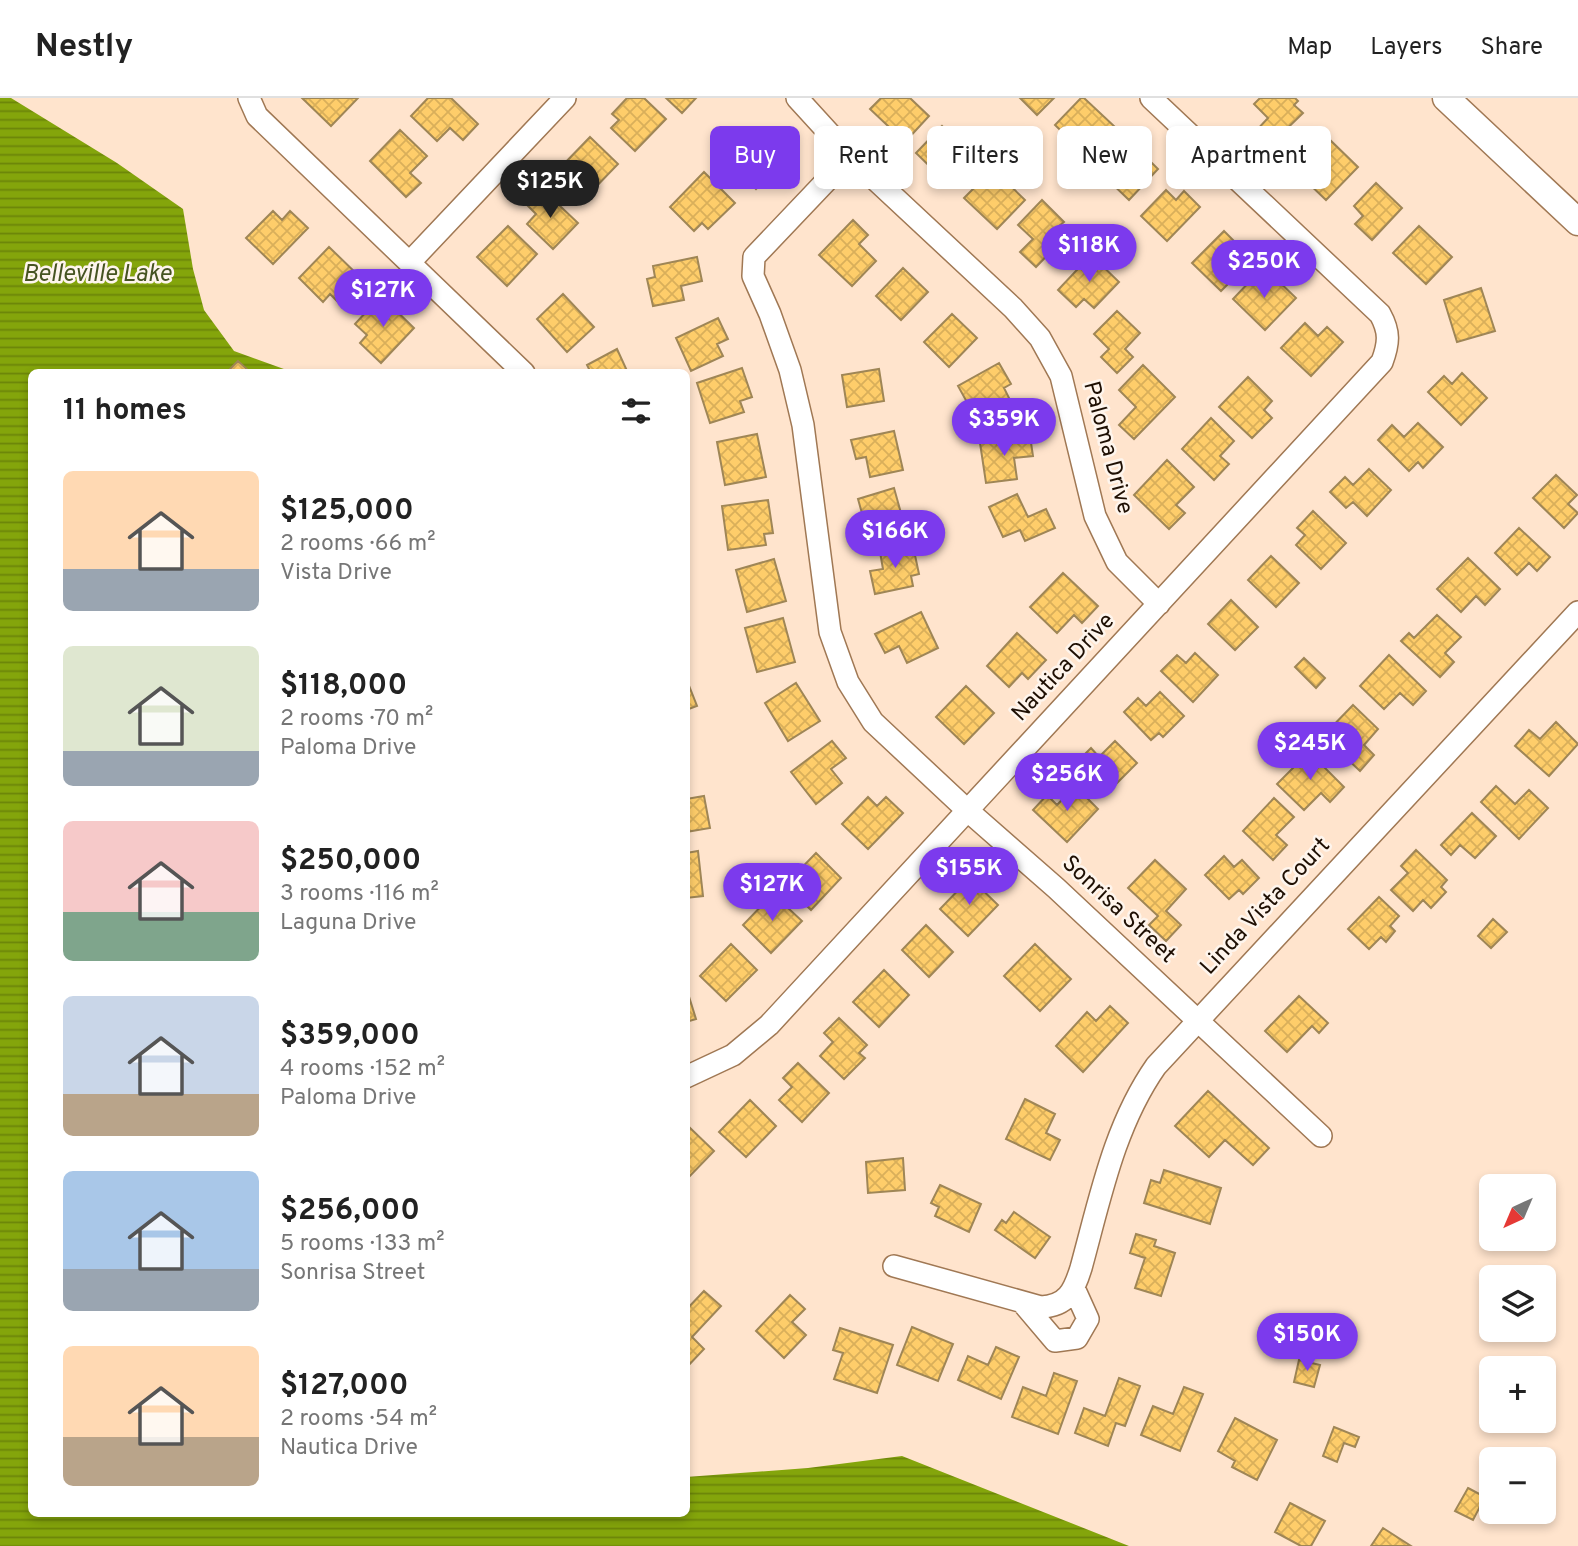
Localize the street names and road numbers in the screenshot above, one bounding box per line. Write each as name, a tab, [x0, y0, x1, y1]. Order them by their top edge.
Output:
street label: Paloma Drive	[1075, 378, 1139, 518]
street label: Nautica Drive	[1006, 608, 1122, 728]
street label: Linda Vista Court	[1195, 832, 1337, 982]
street label: Sonrisa Street	[1055, 850, 1181, 970]

